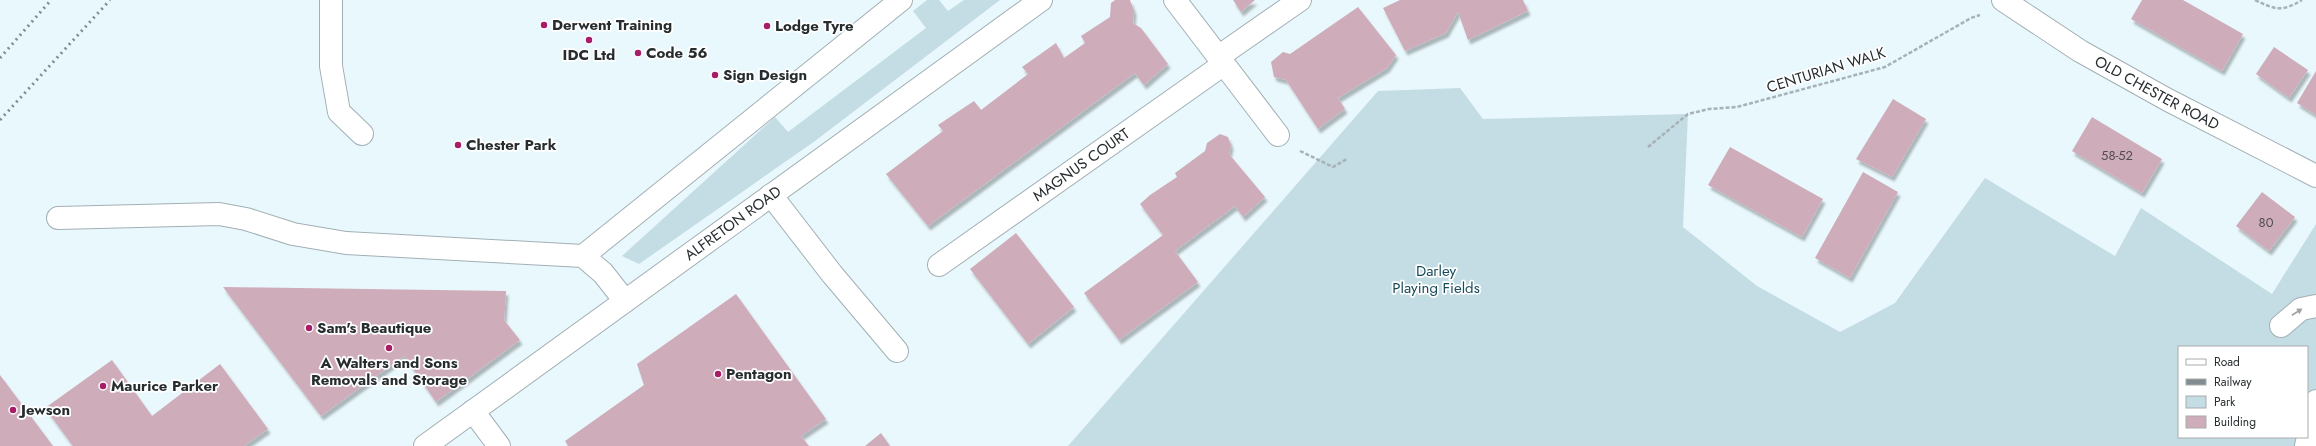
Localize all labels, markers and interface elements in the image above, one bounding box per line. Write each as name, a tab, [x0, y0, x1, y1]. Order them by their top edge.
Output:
place label: Derwent Training	[552, 14, 672, 36]
place label: Lodge Tyre	[775, 15, 854, 37]
marker: Derwent Training	[539, 20, 549, 30]
marker: Lodge Tyre	[762, 21, 772, 31]
marker: IDC Ltd	[584, 35, 594, 45]
street label: CENTURIAN WALK	[1764, 41, 1889, 99]
place label: Code 56	[646, 42, 707, 64]
place label: IDC Ltd	[563, 44, 615, 66]
marker: Code 56	[633, 48, 643, 58]
street label: OLD CHESTER ROAD	[2091, 50, 2223, 136]
place label: Sign Design	[723, 64, 807, 86]
marker: Sign Design	[710, 70, 720, 80]
street label: MAGNUS COURT	[1028, 123, 1134, 207]
place label: Chester Park	[466, 134, 557, 156]
marker: Chester Park	[453, 140, 463, 150]
house number: 58-52	[2101, 146, 2133, 165]
street label: ALFRETON ROAD	[680, 181, 786, 266]
house number: 80	[2259, 213, 2274, 232]
park label: Darley Playing Fields	[1392, 260, 1480, 299]
one-way arrow	[2291, 309, 2302, 316]
place label: Sam's Beautique	[317, 317, 432, 339]
marker: Sam's Beautique	[304, 323, 314, 333]
marker: A Walters and Sons Removals and Storage	[384, 343, 394, 353]
legend	[2178, 346, 2308, 438]
place label: A Walters and Sons Removals and Storage	[311, 352, 467, 391]
text: Road	[2214, 353, 2240, 371]
place label: Pentagon	[726, 363, 792, 385]
marker: Pentagon	[713, 369, 723, 379]
text: Railway	[2214, 373, 2252, 391]
place label: Maurice Parker	[111, 375, 219, 397]
marker: Maurice Parker	[98, 381, 108, 391]
text: Park	[2214, 393, 2236, 411]
place label: Jewson	[18, 399, 70, 421]
marker: Jewson	[8, 405, 18, 415]
text: Building	[2214, 413, 2256, 431]

